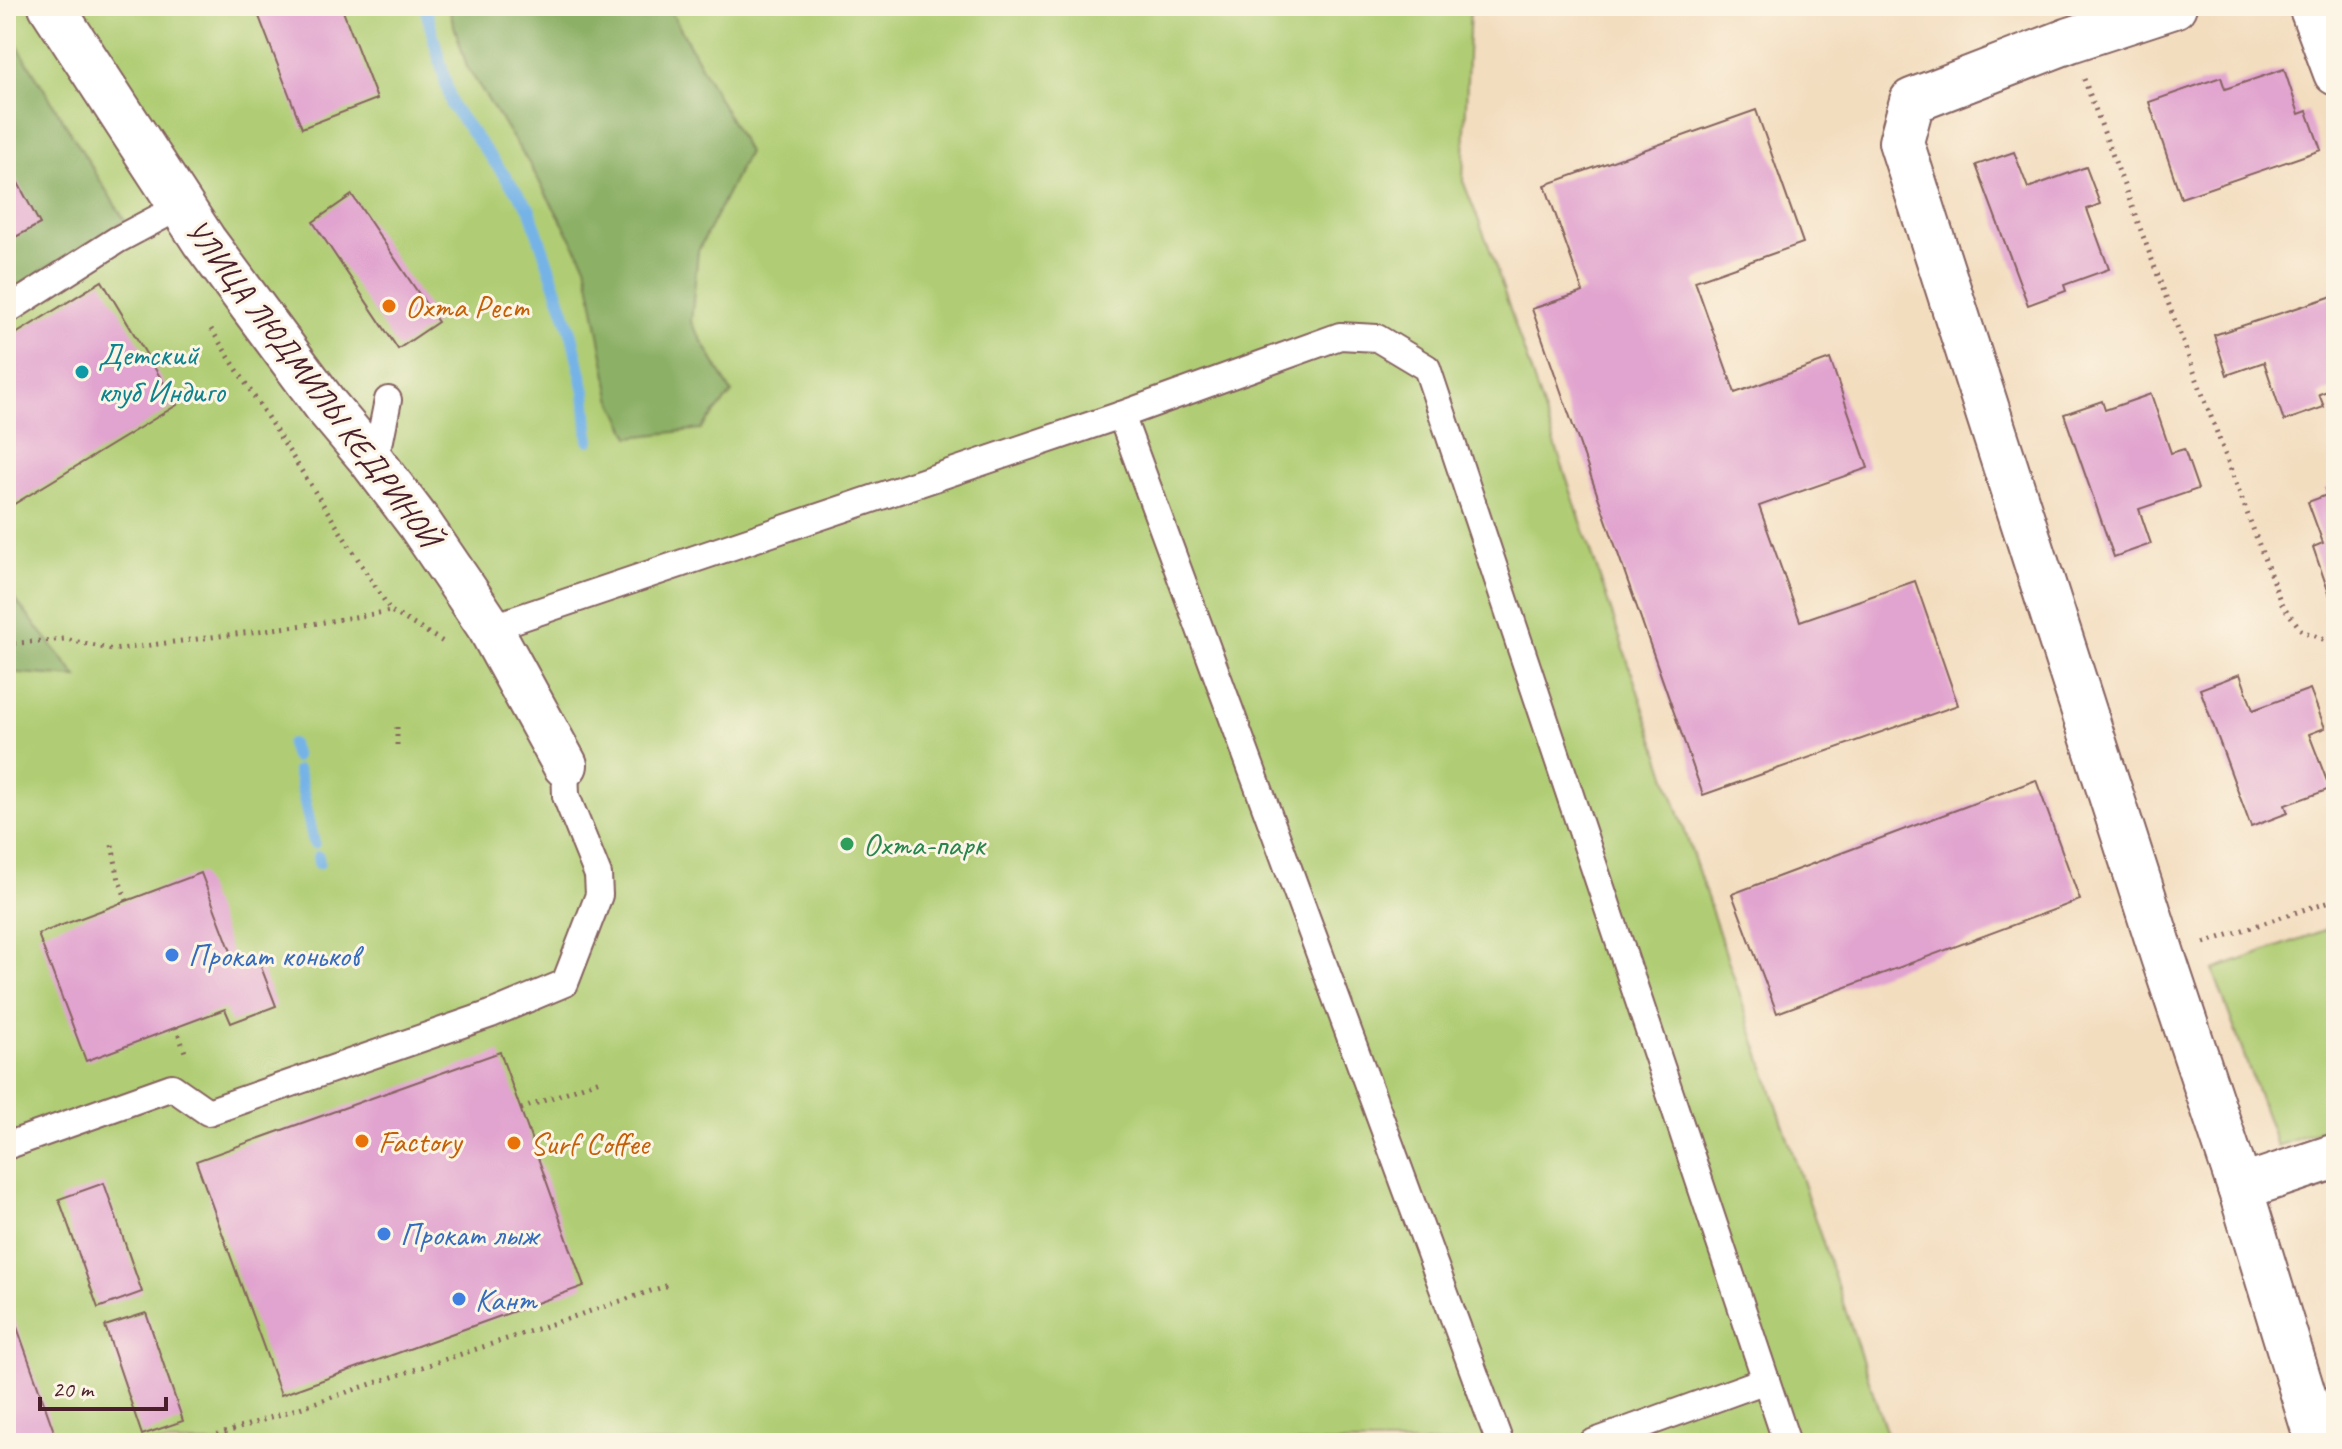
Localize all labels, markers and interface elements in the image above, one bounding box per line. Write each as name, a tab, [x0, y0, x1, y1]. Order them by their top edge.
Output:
street label: УЛИЦА ЛЮДМИЛЫ КЕДРИНОЙ	[176, 211, 453, 559]
place label: Охта Рест	[405, 286, 531, 327]
marker: Охта Рест	[380, 297, 398, 315]
place label: Детский клуб Индиго	[98, 334, 226, 412]
marker: Детский клуб Индиго	[73, 363, 91, 381]
place label: Охта-парк	[863, 824, 987, 865]
marker: Охта-парк	[838, 835, 856, 853]
place label: Прокат коньков	[188, 935, 365, 976]
marker: Прокат коньков	[163, 946, 181, 964]
place label: Factory	[378, 1121, 464, 1162]
place label: Surf Coffee	[530, 1123, 651, 1164]
marker: Factory	[353, 1132, 371, 1150]
marker: Surf Coffee	[505, 1134, 523, 1152]
place label: Прокат лыж	[400, 1214, 541, 1255]
marker: Прокат лыж	[375, 1225, 393, 1243]
place label: Кант	[475, 1279, 539, 1320]
marker: Кант	[450, 1290, 468, 1308]
scale bar	[40, 1361, 166, 1411]
text: 20 m	[52, 1374, 95, 1404]

